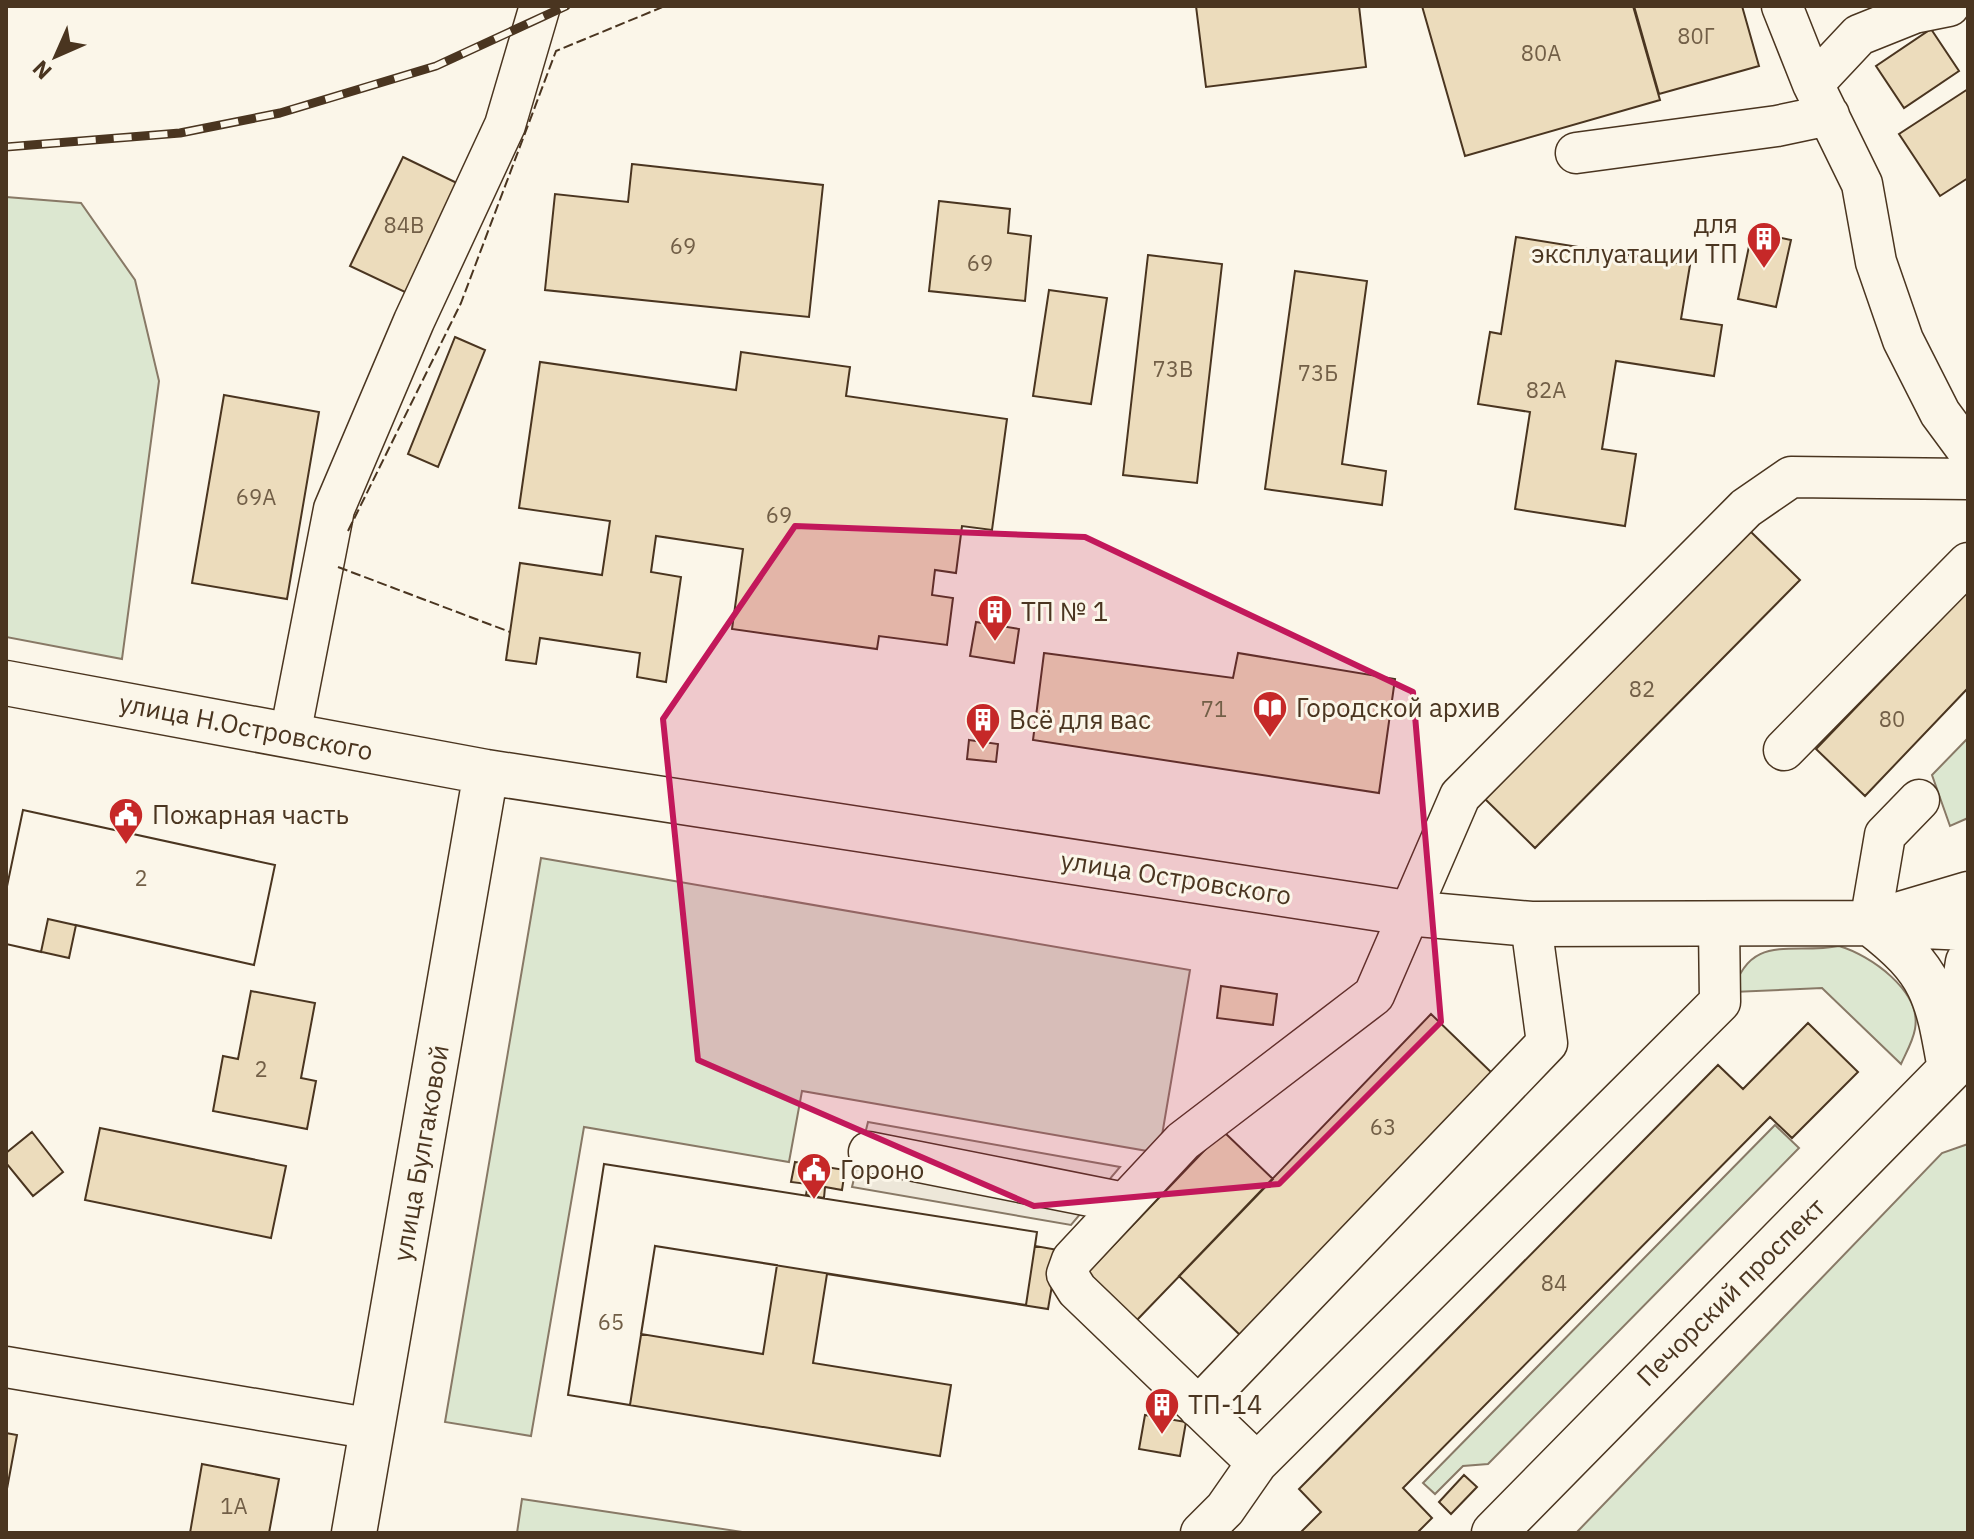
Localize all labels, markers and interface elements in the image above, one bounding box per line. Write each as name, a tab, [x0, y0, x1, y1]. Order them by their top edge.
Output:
north arrow	[16, 16, 96, 96]
house number: 80Г	[1677, 21, 1715, 50]
house number: 80А	[1521, 38, 1561, 67]
text: N	[26, 55, 57, 86]
place label: для эксплуатации ТП	[1531, 206, 1738, 270]
house number: 84В	[384, 210, 424, 239]
building icon: для эксплуатации ТП	[1745, 220, 1783, 270]
house number: 69	[670, 231, 696, 260]
house number: 69	[967, 248, 993, 277]
house number: 73В	[1153, 354, 1193, 383]
house number: 73Б	[1298, 358, 1338, 387]
house number: 82А	[1526, 375, 1566, 404]
house number: 69А	[236, 482, 276, 511]
house number: 69	[766, 500, 792, 529]
building icon: ТП № 1	[976, 593, 1014, 643]
place label: ТП № 1	[1021, 594, 1108, 628]
house number: 82	[1629, 674, 1655, 703]
street label: улица Н.Островского	[116, 685, 376, 767]
library icon: Городской архив	[1251, 689, 1289, 739]
place label: Городской архив	[1296, 690, 1501, 724]
house number: 71	[1201, 694, 1227, 723]
building icon: Всё для вас	[964, 701, 1002, 751]
place label: Всё для вас	[1009, 702, 1151, 736]
house number: 80	[1879, 704, 1905, 733]
public building icon: Пожарная часть	[107, 796, 145, 846]
place label: Пожарная часть	[152, 797, 349, 831]
street label: улица Островского	[1058, 842, 1294, 912]
house number: 2	[134, 863, 148, 892]
street label: улица Булгаковой	[384, 1042, 456, 1264]
house number: 2	[254, 1054, 268, 1083]
house number: 63	[1370, 1112, 1396, 1141]
public building icon: Гороно	[795, 1151, 833, 1201]
place label: Гороно	[840, 1152, 924, 1186]
street label: Печорский проспект	[1629, 1190, 1832, 1393]
house number: 84	[1541, 1268, 1567, 1297]
house number: 65	[598, 1307, 624, 1336]
building icon: ТП-14	[1143, 1386, 1181, 1436]
place label: ТП-14	[1188, 1387, 1262, 1421]
house number: 1А	[220, 1491, 248, 1520]

